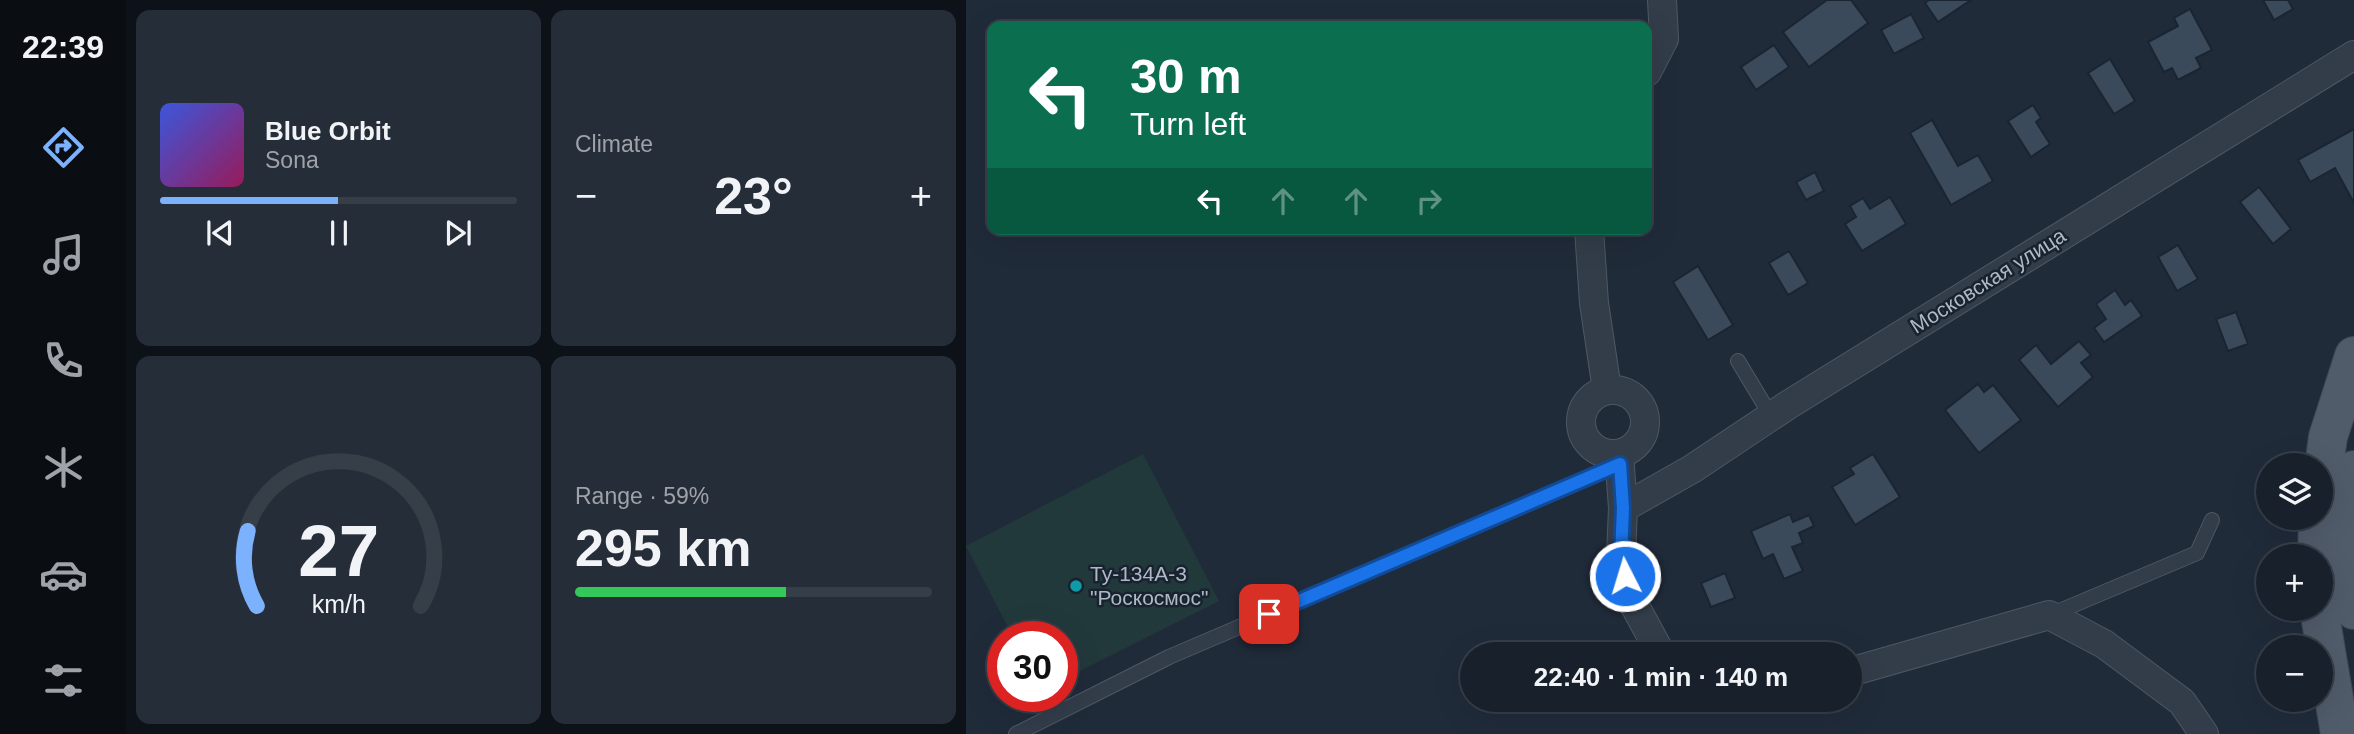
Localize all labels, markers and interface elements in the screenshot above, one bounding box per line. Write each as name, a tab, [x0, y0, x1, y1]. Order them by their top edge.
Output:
text: 22:39	[22, 29, 104, 65]
icon: left	[1015, 49, 1106, 140]
text: 30 m	[1130, 49, 1242, 103]
text: Turn left	[1130, 106, 1246, 142]
text: Blue Orbit	[265, 116, 391, 146]
icon: directions	[39, 123, 88, 172]
text: Climate	[575, 131, 653, 157]
text: Sona	[265, 147, 319, 173]
text: 23°	[714, 167, 793, 225]
text: −	[575, 175, 597, 217]
text: +	[910, 175, 932, 217]
icon: left	[1191, 182, 1229, 220]
icon: ahead	[1264, 182, 1302, 220]
icon: ahead	[1337, 182, 1375, 220]
icon: right	[1410, 182, 1448, 220]
icon: previous	[201, 214, 239, 252]
icon: pause	[320, 214, 358, 252]
icon: next	[439, 214, 477, 252]
street label: Московская улица	[1906, 223, 2070, 338]
icon: music	[39, 230, 88, 279]
icon: phone	[39, 336, 88, 385]
icon: climate	[39, 443, 88, 492]
map controls	[2256, 453, 2333, 712]
button: layers	[2256, 453, 2333, 530]
text: Range · 59%	[575, 483, 709, 509]
text: 27	[298, 510, 379, 591]
text: 295 km	[575, 519, 751, 577]
position arrow	[1588, 539, 1662, 613]
button: +	[2256, 544, 2333, 621]
icon: car	[39, 550, 88, 599]
place label: Ту-134А-3 "Роскосмос"	[1090, 562, 1208, 609]
marker: Ту-134А-3 "Роскосмос"	[1068, 578, 1084, 594]
pin	[1239, 584, 1299, 644]
text: km/h	[311, 590, 366, 618]
icon: arrive	[1250, 595, 1288, 633]
speed limit sign: 30	[987, 621, 1078, 712]
button: −	[2256, 635, 2333, 712]
icon: filters	[39, 656, 88, 705]
text: 22:40 · 1 min · 140 m	[1534, 662, 1788, 692]

